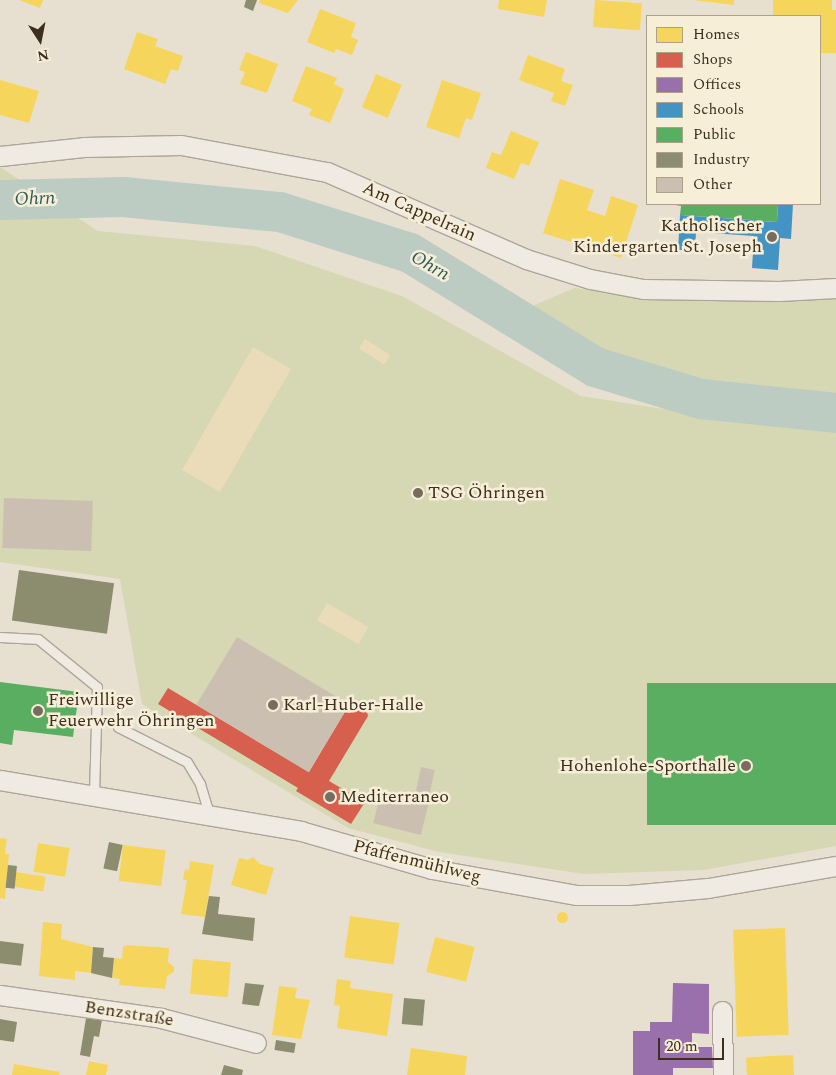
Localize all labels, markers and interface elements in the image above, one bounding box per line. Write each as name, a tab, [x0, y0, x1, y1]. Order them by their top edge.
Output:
north arrow	[15, 15, 65, 65]
legend	[646, 15, 821, 205]
text: Homes	[693, 23, 740, 46]
text: N	[35, 44, 51, 67]
text: Shops	[693, 48, 733, 71]
text: Offices	[693, 73, 741, 96]
text: Schools	[693, 98, 744, 121]
text: Public	[693, 123, 736, 146]
text: Industry	[693, 148, 749, 171]
text: Other	[693, 173, 732, 196]
street label: Am Cappelrain	[359, 177, 479, 247]
water label: Ohrn	[14, 187, 56, 211]
place label: Katholischer Kindergarten St. Joseph	[573, 216, 762, 258]
marker: Katholischer Kindergarten St. Joseph	[766, 231, 778, 243]
water label: Ohrn	[407, 246, 453, 286]
place label: TSG Öhringen	[428, 482, 545, 504]
marker: TSG Öhringen	[412, 487, 424, 499]
place label: Freiwillige Feuerwehr Öhringen	[48, 690, 215, 732]
place label: Karl-Huber-Halle	[283, 694, 423, 716]
marker: Karl-Huber-Halle	[267, 699, 279, 711]
marker: Freiwillige Feuerwehr Öhringen	[32, 705, 44, 717]
place label: Hohenlohe-Sporthalle	[559, 755, 736, 777]
marker: Hohenlohe-Sporthalle	[740, 760, 752, 772]
place label: Mediterraneo	[340, 786, 449, 808]
marker: Mediterraneo	[324, 791, 336, 803]
street label: Pfaffenmühlweg	[351, 836, 483, 888]
street label: Benzstraße	[83, 996, 175, 1032]
scale bar	[661, 1028, 727, 1060]
text: 20 m	[666, 1035, 698, 1058]

